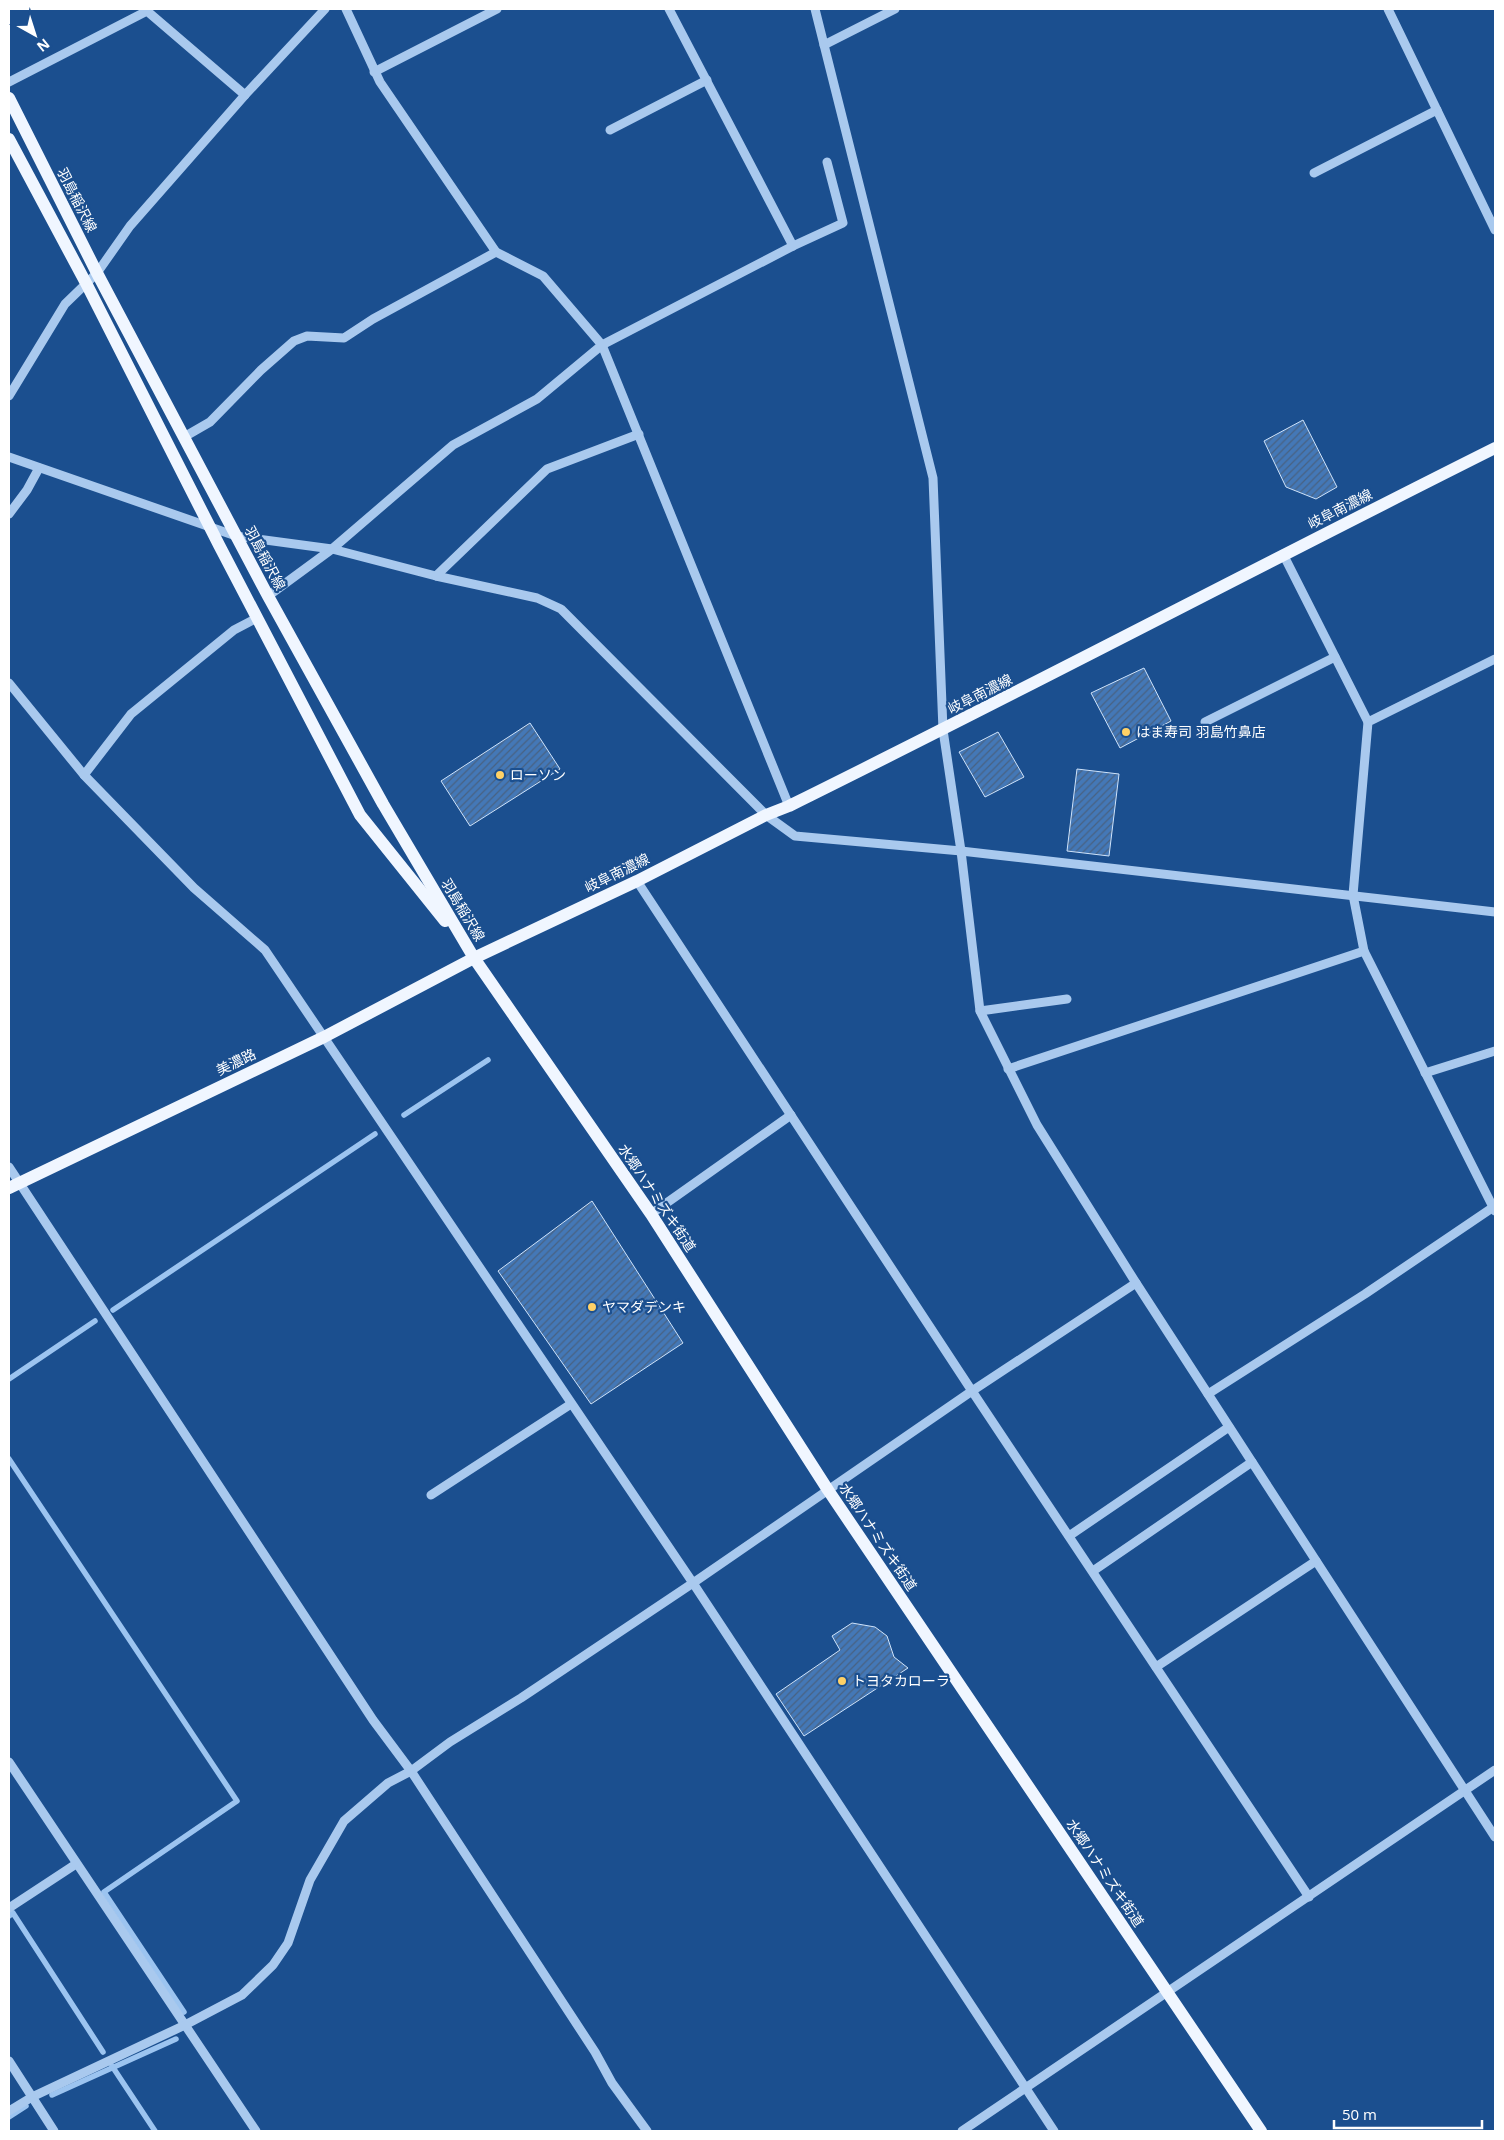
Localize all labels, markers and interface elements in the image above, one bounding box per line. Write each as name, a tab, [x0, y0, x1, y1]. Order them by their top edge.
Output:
north arrow	[10, 10, 60, 60]
text: N	[33, 35, 54, 56]
street label: 羽島稲沢線	[53, 164, 102, 235]
street label: 岐阜南濃線	[1304, 484, 1375, 533]
street label: 羽島稲沢線	[241, 522, 290, 593]
street label: 岐阜南濃線	[944, 669, 1015, 718]
place label: はま寿司 羽島竹鼻店	[1136, 722, 1266, 741]
marker: はま寿司 羽島竹鼻店	[1120, 726, 1132, 738]
place label: ローソン	[510, 765, 566, 784]
marker: ローソン	[494, 769, 506, 781]
street label: 岐阜南濃線	[581, 849, 652, 896]
street label: 羽島稲沢線	[437, 875, 490, 945]
street label: 美濃路	[213, 1044, 259, 1079]
street label: 水郷ハナミズキ街道	[614, 1140, 701, 1255]
place label: ヤマダデンキ	[602, 1297, 686, 1316]
marker: ヤマダデンキ	[586, 1301, 598, 1313]
street label: 水郷ハナミズキ街道	[835, 1479, 922, 1594]
place label: トヨタカローラ	[852, 1671, 950, 1690]
marker: トヨタカローラ	[836, 1675, 848, 1687]
street label: 水郷ハナミズキ街道	[1062, 1815, 1149, 1930]
scale bar	[1334, 2098, 1482, 2130]
text: 50 m	[1342, 2104, 1377, 2124]

